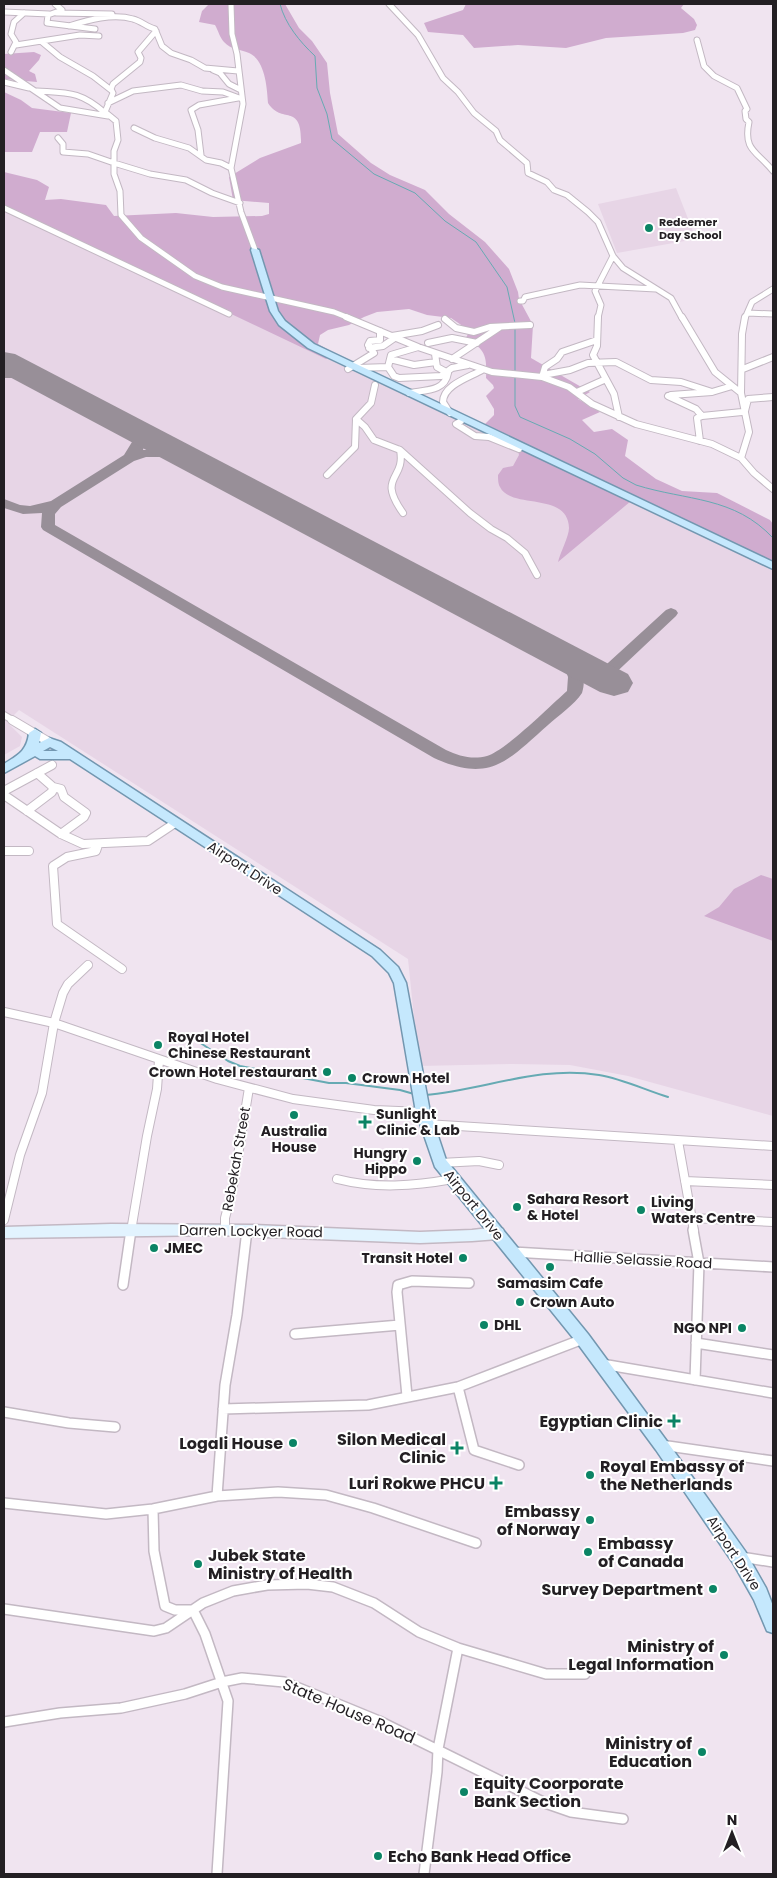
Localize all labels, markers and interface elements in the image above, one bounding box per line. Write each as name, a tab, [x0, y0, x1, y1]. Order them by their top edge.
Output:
place label: Redeemer Day School	[659, 214, 722, 243]
marker: Redeemer Day School	[643, 222, 655, 234]
street label: Airport Drive	[204, 836, 287, 900]
place label: Royal Hotel Chinese Restaurant	[168, 1027, 311, 1063]
marker: Royal Hotel Chinese Restaurant	[152, 1039, 164, 1051]
place label: Crown Hotel restaurant	[149, 1062, 317, 1082]
marker: Crown Hotel restaurant	[321, 1066, 333, 1078]
place label: Crown Hotel	[362, 1068, 450, 1088]
marker: Crown Hotel	[346, 1072, 358, 1084]
place label: Sunlight Clinic & Lab	[376, 1104, 460, 1140]
street label: Rebekah Street	[217, 1105, 255, 1213]
marker: Australia House	[288, 1109, 300, 1121]
marker: Sunlight Clinic & Lab	[358, 1115, 372, 1129]
place label: Australia House	[261, 1121, 327, 1157]
place label: Hungry Hippo	[354, 1143, 407, 1179]
marker: Hungry Hippo	[411, 1155, 423, 1167]
street label: Airport Drive	[439, 1165, 509, 1245]
place label: Sahara Resort & Hotel	[527, 1189, 629, 1225]
place label: Living Waters Centre	[651, 1192, 756, 1228]
marker: Sahara Resort & Hotel	[511, 1201, 523, 1213]
marker: Living Waters Centre	[635, 1204, 647, 1216]
street label: Darren Lockyer Road	[179, 1220, 323, 1242]
place label: JMEC	[164, 1238, 204, 1258]
marker: JMEC	[148, 1242, 160, 1254]
street label: Hallie Selassie Road	[573, 1246, 713, 1274]
place label: Transit Hotel	[362, 1248, 453, 1268]
marker: Transit Hotel	[457, 1252, 469, 1264]
marker: Samasim Cafe	[544, 1261, 556, 1273]
place label: Samasim Cafe	[497, 1273, 603, 1293]
place label: Crown Auto	[530, 1292, 615, 1312]
marker: Crown Auto	[514, 1296, 526, 1308]
place label: DHL	[494, 1315, 521, 1335]
place label: NGO NPI	[673, 1318, 732, 1338]
marker: DHL	[478, 1319, 490, 1331]
marker: NGO NPI	[736, 1322, 748, 1334]
place label: Egyptian Clinic	[539, 1410, 663, 1433]
marker: Egyptian Clinic	[667, 1414, 681, 1428]
place label: Silon Medical Clinic	[337, 1428, 446, 1469]
place label: Logali House	[179, 1432, 283, 1455]
marker: Logali House	[287, 1437, 299, 1449]
marker: Silon Medical Clinic	[450, 1441, 464, 1455]
place label: Royal Embassy of the Netherlands	[600, 1455, 745, 1496]
marker: Royal Embassy of the Netherlands	[584, 1469, 596, 1481]
place label: Luri Rokwe PHCU	[349, 1472, 485, 1495]
marker: Luri Rokwe PHCU	[489, 1476, 503, 1490]
place label: Embassy of Norway	[497, 1500, 581, 1541]
street label: Airport Drive	[702, 1512, 766, 1595]
marker: Embassy of Norway	[584, 1514, 596, 1526]
place label: Embassy of Canada	[598, 1532, 684, 1573]
place label: Jubek State Ministry of Health	[208, 1544, 352, 1585]
marker: Embassy of Canada	[582, 1546, 594, 1558]
marker: Jubek State Ministry of Health	[192, 1558, 204, 1570]
place label: Survey Department	[542, 1578, 703, 1601]
marker: Survey Department	[707, 1583, 719, 1595]
place label: Ministry of Legal Information	[568, 1635, 714, 1676]
marker: Ministry of Legal Information	[718, 1649, 730, 1661]
street label: State House Road	[279, 1673, 419, 1749]
place label: Ministry of Education	[605, 1732, 692, 1773]
marker: Ministry of Education	[696, 1746, 708, 1758]
place label: Equity Coorporate Bank Section	[474, 1772, 624, 1813]
marker: Equity Coorporate Bank Section	[458, 1786, 470, 1798]
north arrow	[707, 1808, 757, 1858]
text: N	[727, 1810, 737, 1830]
place label: Echo Bank Head Office	[388, 1845, 571, 1868]
marker: Echo Bank Head Office	[372, 1850, 384, 1862]

